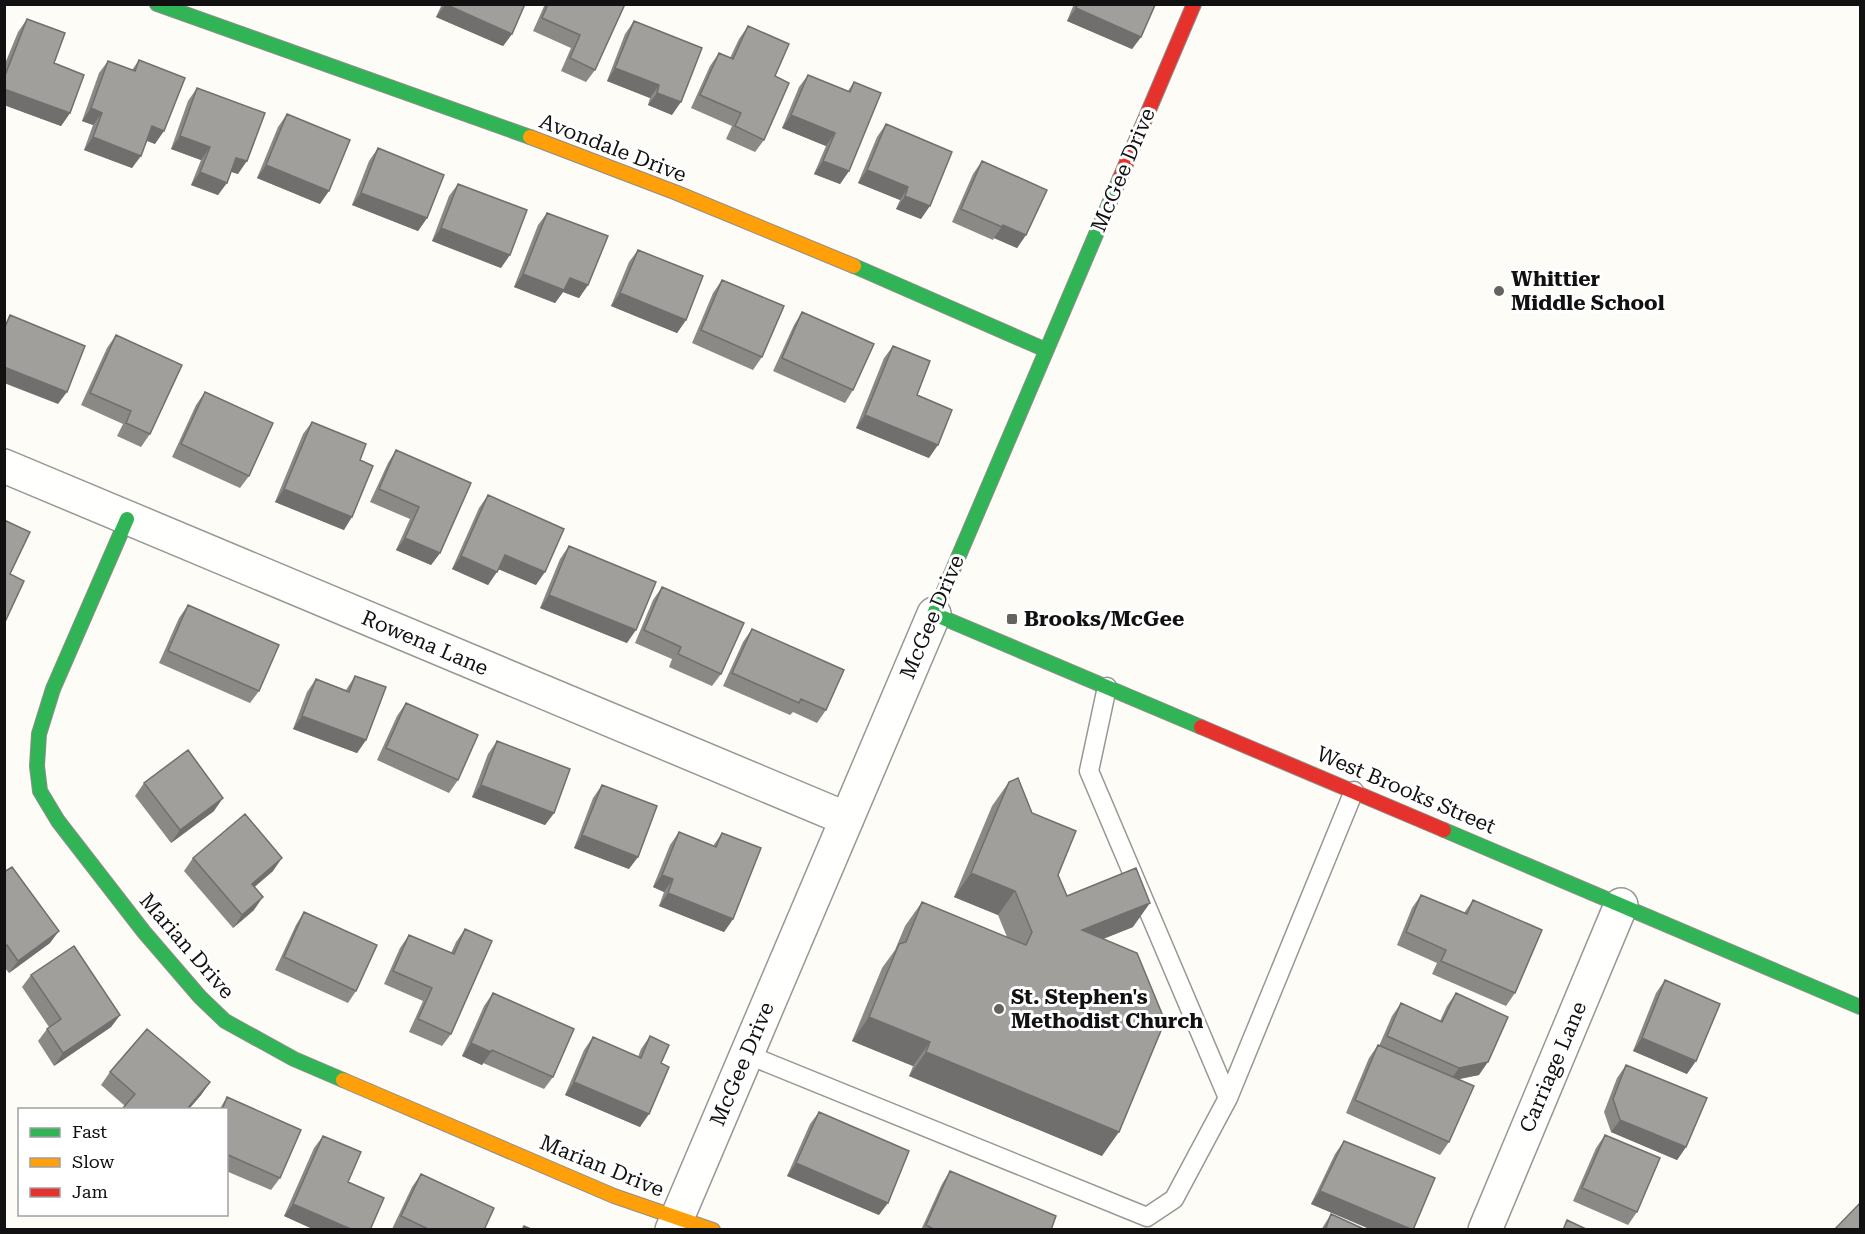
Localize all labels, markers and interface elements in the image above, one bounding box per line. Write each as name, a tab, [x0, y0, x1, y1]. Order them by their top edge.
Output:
street label: McGee Drive	[1086, 105, 1160, 235]
street label: Avondale Drive	[536, 109, 690, 187]
place label: Whittier Middle School	[1511, 267, 1665, 315]
marker: Whittier Middle School	[1492, 284, 1506, 298]
street label: McGee Drive	[895, 552, 969, 682]
street label: Rowena Lane	[358, 606, 492, 680]
place label: Brooks/McGee	[1024, 607, 1184, 631]
marker: Brooks/McGee	[1005, 612, 1019, 626]
street label: West Brooks Street	[1313, 741, 1499, 839]
street label: Marian Drive	[135, 888, 239, 1004]
place label: St. Stephen's Methodist Church	[1011, 985, 1203, 1033]
street label: Carriage Lane	[1515, 998, 1591, 1136]
street label: McGee Drive	[705, 999, 779, 1129]
marker: St. Stephen's Methodist Church	[992, 1002, 1006, 1016]
legend	[18, 1108, 228, 1216]
text: Fast	[72, 1121, 107, 1142]
street label: Marian Drive	[536, 1130, 668, 1202]
text: Slow	[72, 1151, 114, 1172]
text: Jam	[72, 1181, 108, 1202]

